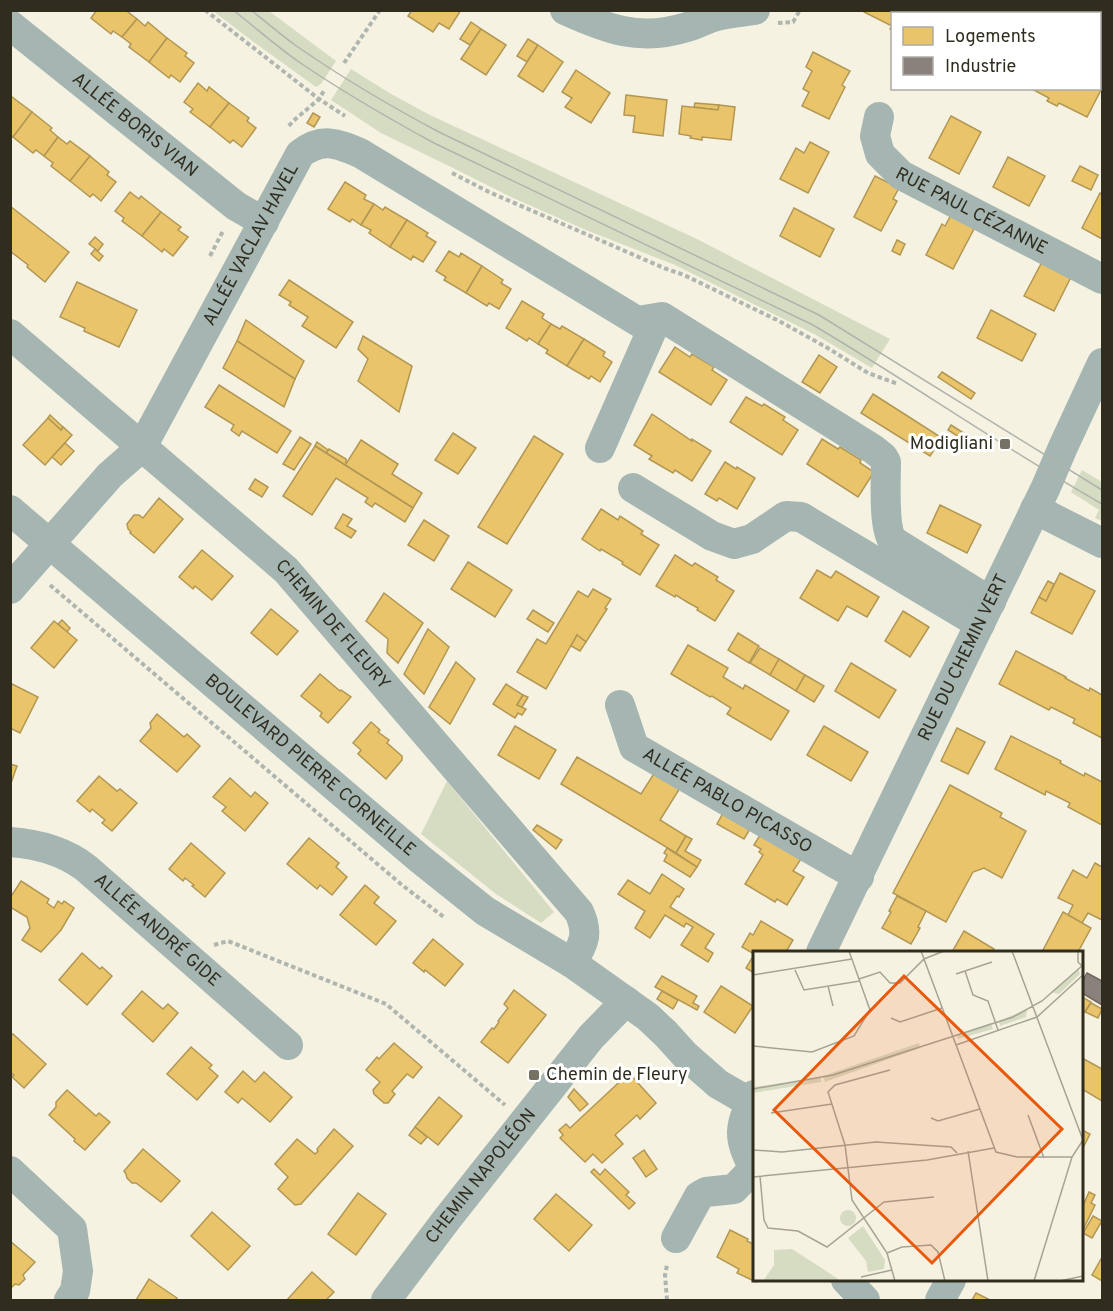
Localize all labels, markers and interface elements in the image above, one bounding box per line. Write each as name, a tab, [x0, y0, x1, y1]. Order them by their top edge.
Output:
legend	[891, 12, 1101, 90]
text: Logements	[945, 26, 1036, 49]
text: Industrie	[945, 56, 1016, 79]
street label: ALLÉE BORIS VIAN	[67, 68, 203, 182]
street label: ALLÉE VACLAV HAVEL	[198, 159, 304, 330]
street label: RUE PAUL CÉZANNE	[891, 162, 1052, 260]
place label: Modigliani	[910, 433, 993, 456]
marker: Modigliani	[998, 437, 1012, 451]
street label: CHEMIN DE FLEURY	[270, 554, 395, 695]
street label: RUE DU CHEMIN VERT	[913, 570, 1014, 745]
street label: BOULEVARD PIERRE CORNEILLE	[200, 669, 420, 862]
street label: ALLÉE PABLO PICASSO	[638, 743, 816, 859]
street label: ALLÉE ANDRÉ GIDE	[89, 869, 225, 992]
inset map	[753, 951, 1083, 1281]
place label: Chemin de Fleury	[546, 1064, 688, 1087]
marker: Chemin de Fleury	[527, 1068, 541, 1082]
street label: CHEMIN NAPOLÉON	[421, 1104, 541, 1249]

